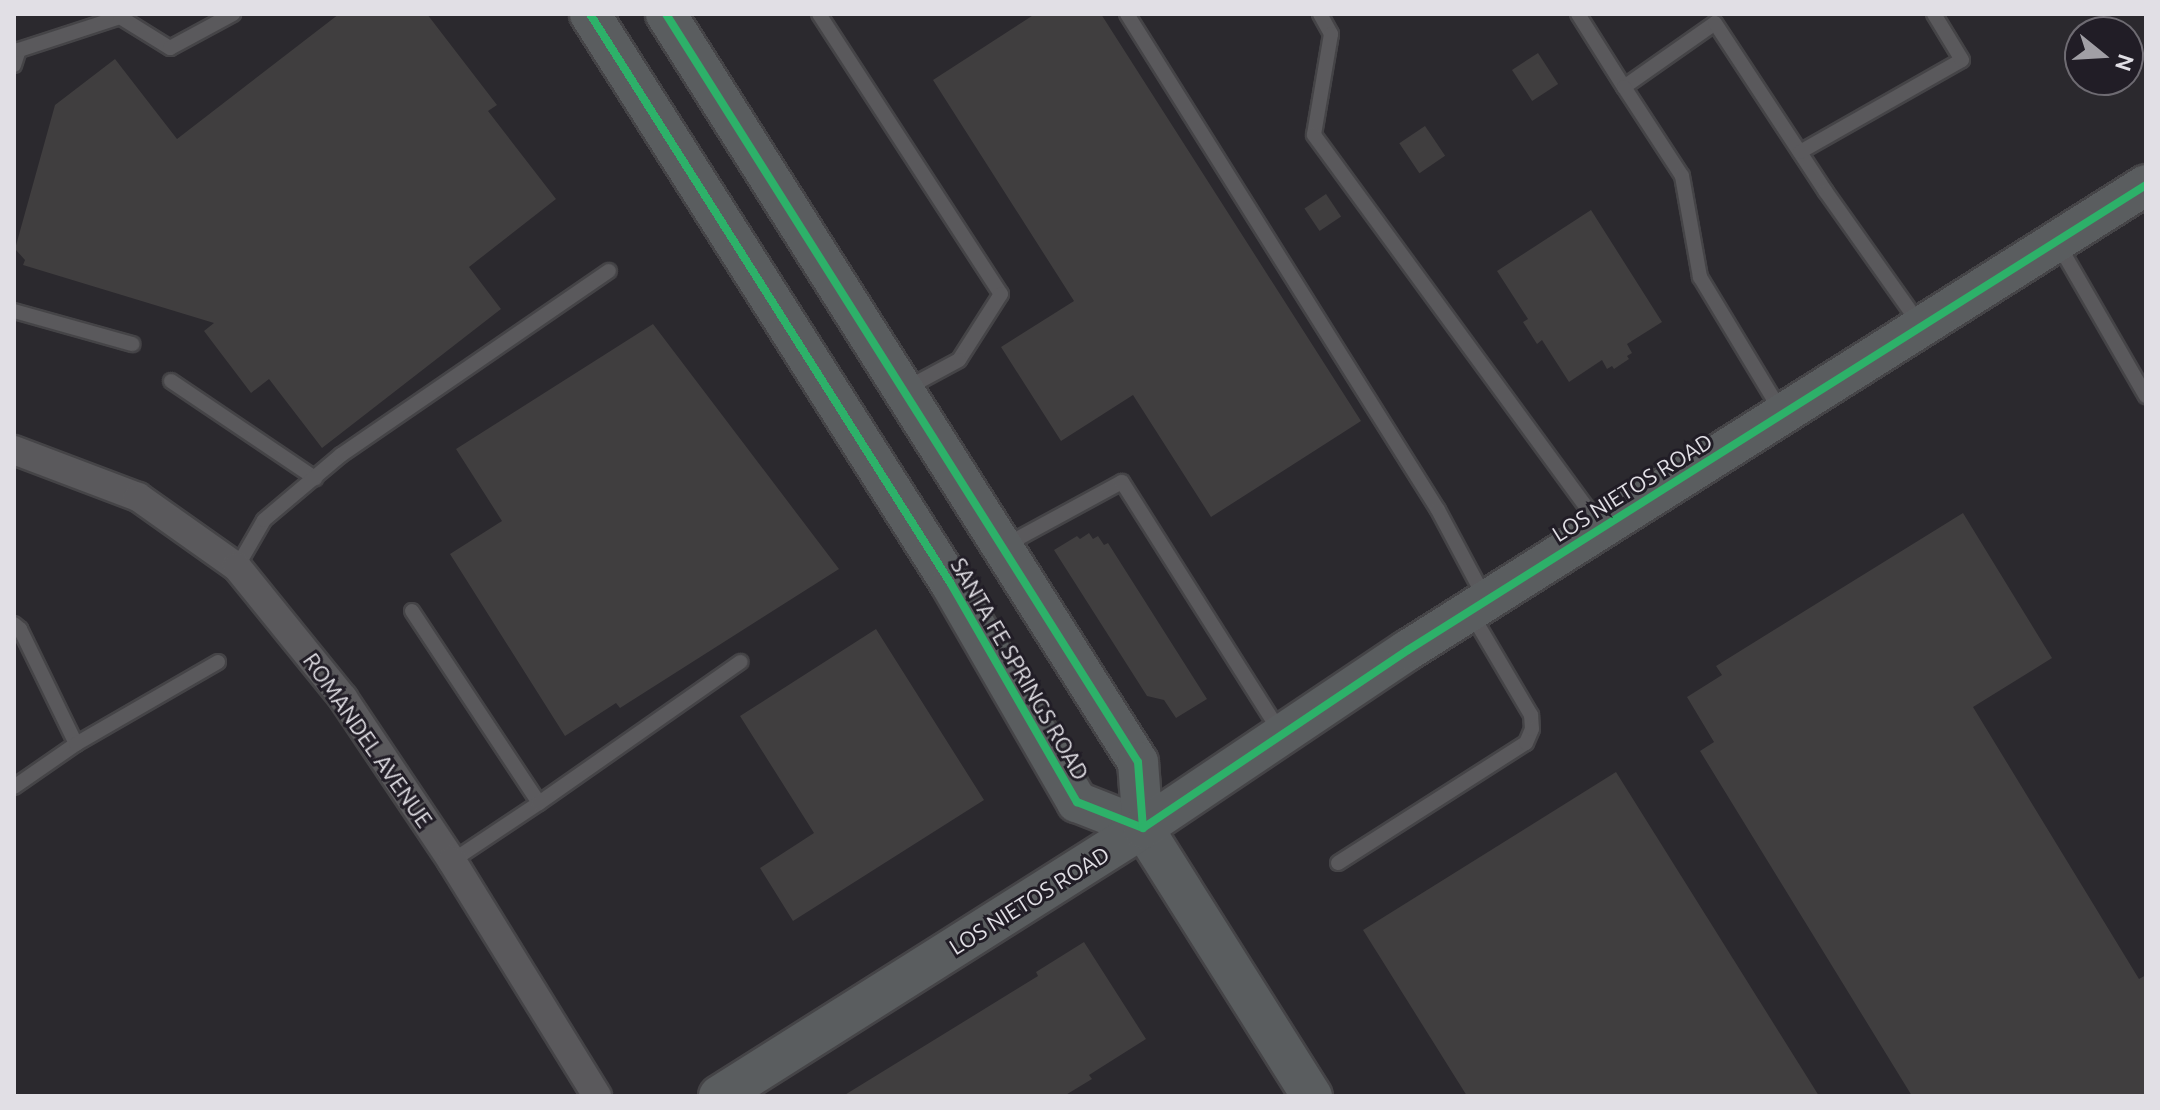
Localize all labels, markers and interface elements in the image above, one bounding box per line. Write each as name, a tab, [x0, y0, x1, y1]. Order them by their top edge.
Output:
north arrow	[2064, 16, 2144, 96]
text: N	[2111, 51, 2140, 75]
street label: LOS NIETOS ROAD	[1547, 427, 1717, 547]
street label: SANTA FE SPRINGS ROAD	[946, 553, 1094, 785]
street label: ROMANDEL AVENUE	[298, 648, 438, 832]
street label: LOS NIETOS ROAD	[944, 840, 1114, 960]

